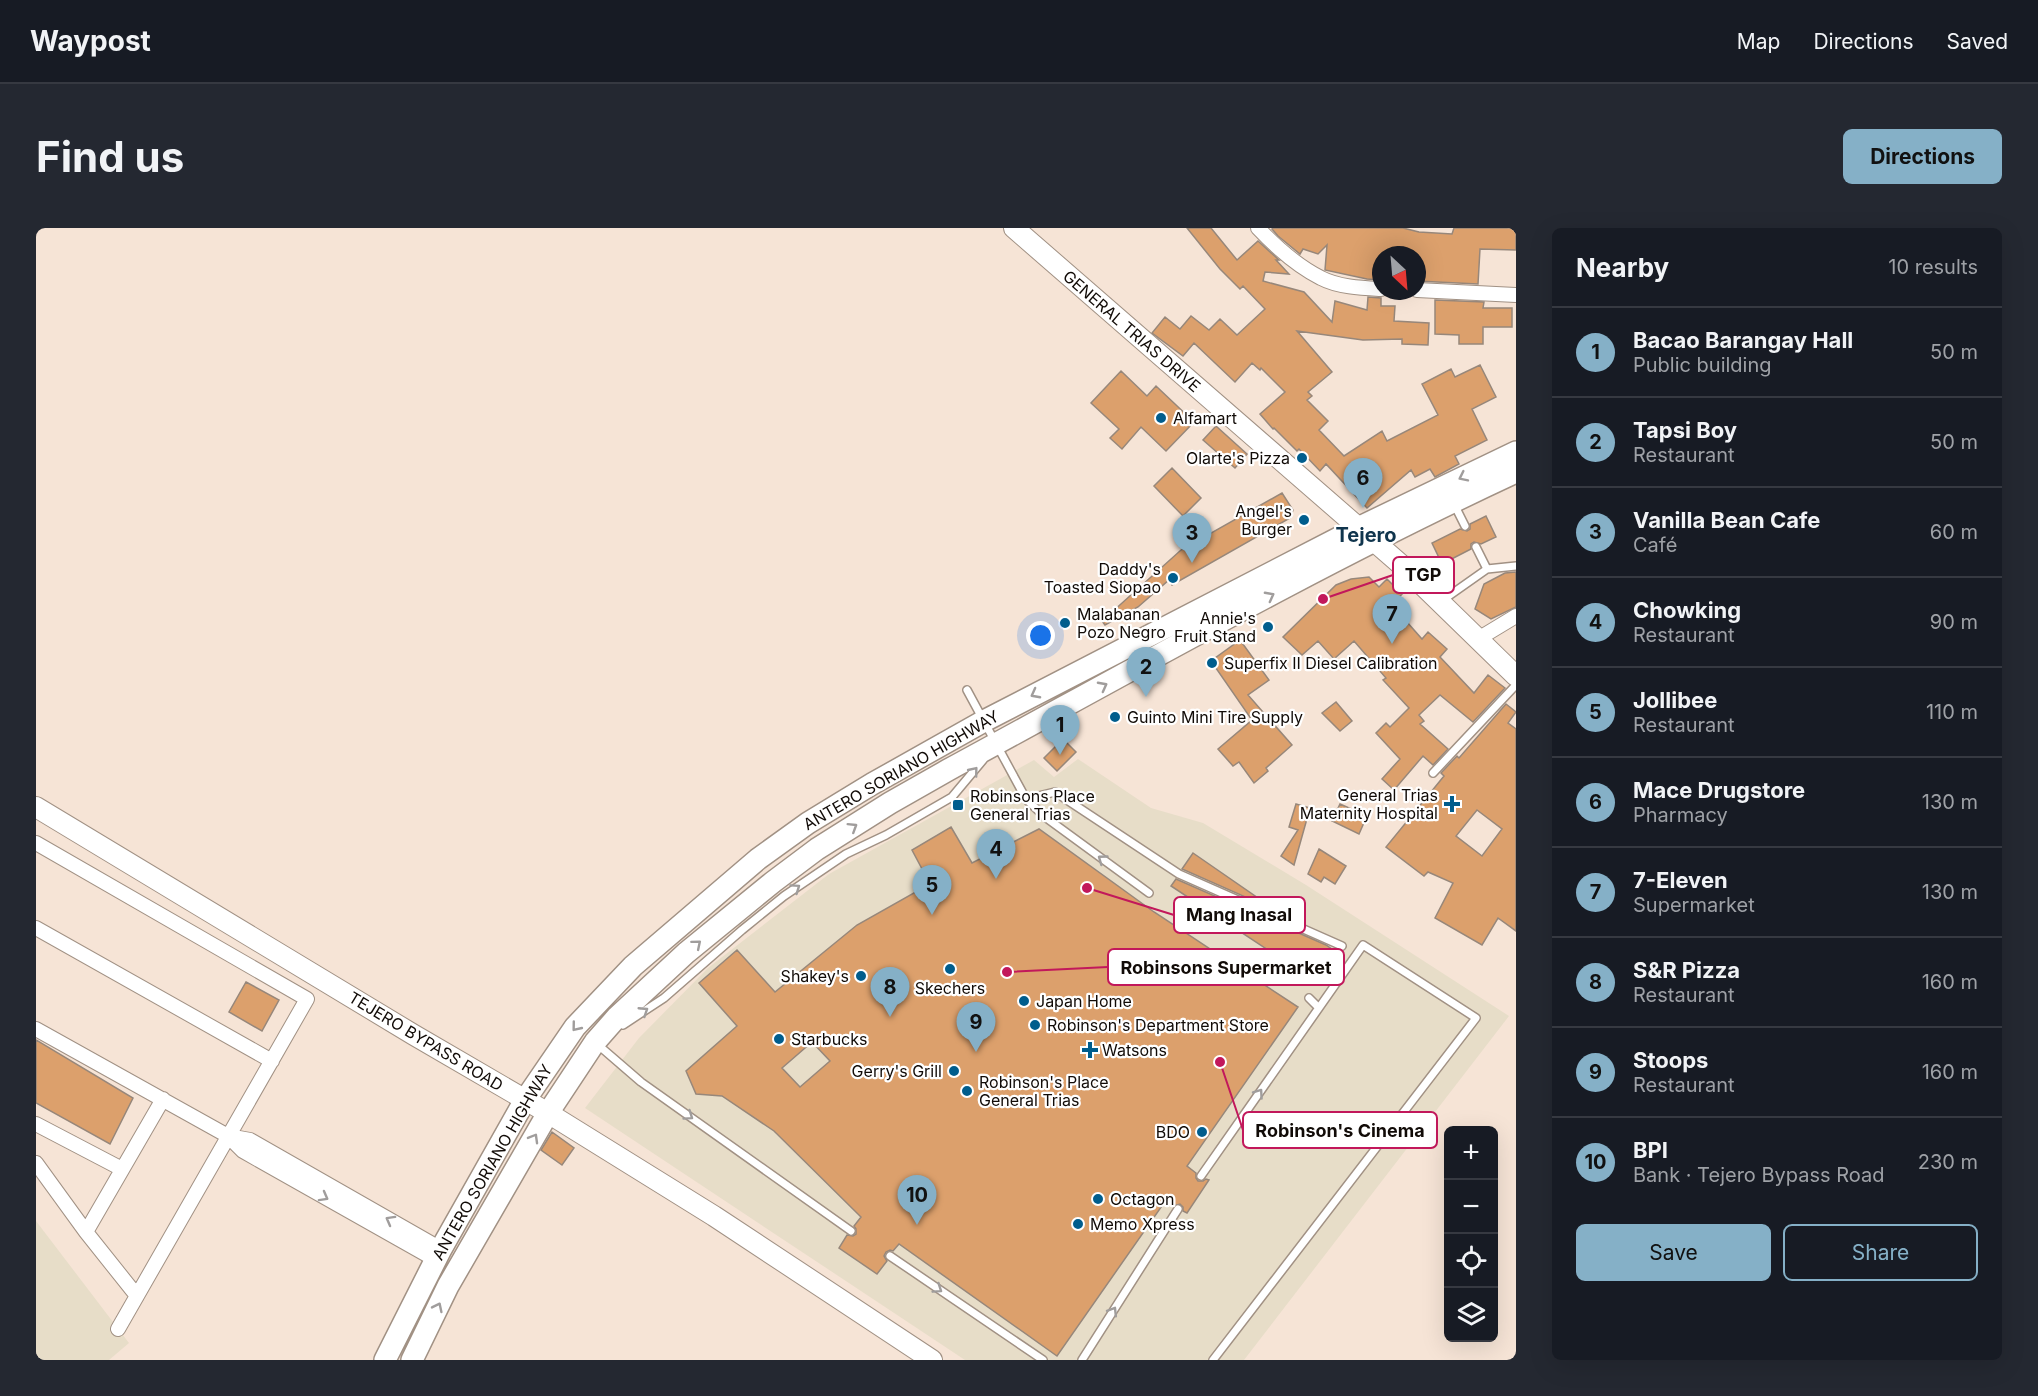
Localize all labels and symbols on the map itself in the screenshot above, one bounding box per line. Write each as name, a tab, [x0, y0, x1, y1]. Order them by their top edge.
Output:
north arrow	[1372, 246, 1426, 300]
street label: GENERAL TRIAS DRIVE	[1059, 266, 1205, 396]
place label: Alfamart	[1173, 408, 1237, 428]
marker: Alfamart	[1154, 411, 1168, 425]
place label: Olarte's Pizza	[1186, 448, 1290, 468]
marker: Olarte's Pizza	[1295, 451, 1309, 465]
pin: 6	[1344, 458, 1382, 508]
one-way arrow	[1459, 470, 1470, 482]
place label: Angel's Burger	[1235, 501, 1292, 539]
marker: Angel's Burger	[1297, 513, 1311, 527]
pin: 3	[1172, 514, 1212, 563]
district label: Tejero	[1336, 523, 1396, 547]
callout: TGP	[1393, 557, 1454, 593]
place label: Daddy's Toasted Siopao	[1044, 559, 1161, 597]
text: TGP	[1405, 564, 1441, 585]
marker: Daddy's Toasted Siopao	[1166, 571, 1180, 585]
one-way arrow	[1264, 592, 1274, 603]
pin: 7	[1372, 594, 1412, 644]
place label: Malabanan Pozo Negro	[1077, 604, 1166, 642]
place label: Annie's Fruit Stand	[1174, 608, 1256, 646]
marker: Malabanan Pozo Negro	[1058, 616, 1072, 630]
marker: Annie's Fruit Stand	[1261, 620, 1275, 634]
your location	[1026, 621, 1055, 650]
pin: 2	[1126, 648, 1166, 697]
place label: Superfix II Diesel Calibration	[1224, 653, 1438, 673]
marker: Superfix II Diesel Calibration	[1205, 656, 1219, 670]
one-way arrow	[1097, 682, 1107, 693]
one-way arrow	[1031, 687, 1042, 698]
street label: ANTERO SORIANO HIGHWAY	[800, 706, 1003, 834]
pin: 1	[1040, 706, 1080, 755]
place label: Guinto Mini Tire Supply	[1127, 707, 1303, 727]
marker: Guinto Mini Tire Supply	[1108, 710, 1122, 724]
one-way arrow	[967, 766, 978, 777]
place label: General Trias Maternity Hospital	[1300, 785, 1438, 823]
place label: Robinsons Place General Trias	[970, 786, 1095, 824]
marker: General Trias Maternity Hospital	[1443, 795, 1461, 813]
marker: Robinsons Place General Trias	[951, 798, 965, 812]
one-way arrow	[847, 822, 857, 834]
pin: 4	[976, 830, 1016, 879]
one-way arrow	[1097, 855, 1108, 866]
pin: 5	[912, 866, 952, 915]
one-way arrow	[789, 884, 800, 895]
callout: Mang Inasal	[1174, 897, 1305, 933]
text: Mang Inasal	[1186, 904, 1292, 925]
one-way arrow	[690, 940, 701, 951]
callout: Robinsons Supermarket	[1108, 949, 1344, 985]
text: Robinsons Supermarket	[1120, 957, 1332, 978]
marker: Skechers	[943, 962, 957, 976]
place label: Shakey's	[781, 966, 849, 986]
pin: 8	[870, 968, 910, 1017]
marker: Shakey's	[854, 969, 868, 983]
place label: Skechers	[915, 978, 985, 998]
street label: TEJERO BYPASS ROAD	[345, 987, 507, 1095]
place label: Japan Home	[1036, 991, 1132, 1011]
marker: Japan Home	[1017, 994, 1031, 1008]
pin: 9	[956, 1002, 996, 1052]
one-way arrow	[638, 1006, 648, 1018]
place label: Robinson's Department Store	[1047, 1015, 1269, 1035]
marker: Robinson's Department Store	[1028, 1018, 1042, 1032]
one-way arrow	[573, 1020, 584, 1031]
place label: Starbucks	[791, 1029, 867, 1049]
marker: Starbucks	[772, 1032, 786, 1046]
place label: Watsons	[1102, 1040, 1167, 1060]
marker: Watsons	[1083, 1043, 1097, 1057]
street label: ANTERO SORIANO HIGHWAY	[428, 1060, 556, 1263]
place label: Gerry's Grill	[852, 1061, 942, 1081]
marker: Gerry's Grill	[947, 1064, 961, 1078]
place label: Robinson's Place General Trias	[979, 1072, 1109, 1110]
marker: Robinson's Place General Trias	[960, 1084, 974, 1098]
one-way arrow	[1252, 1089, 1263, 1100]
one-way arrow	[682, 1109, 693, 1120]
callout: Robinson's Cinema	[1243, 1112, 1437, 1148]
text: Robinson's Cinema	[1255, 1120, 1425, 1141]
place label: BDO	[1156, 1122, 1190, 1142]
marker: BDO	[1195, 1125, 1209, 1139]
one-way arrow	[526, 1134, 538, 1144]
pin: 10	[898, 1176, 936, 1225]
place label: Octagon	[1110, 1189, 1175, 1209]
one-way arrow	[318, 1190, 328, 1201]
marker: Octagon	[1091, 1192, 1105, 1206]
place label: Memo Xpress	[1090, 1214, 1195, 1234]
one-way arrow	[386, 1215, 396, 1227]
marker: Memo Xpress	[1071, 1217, 1085, 1231]
one-way arrow	[932, 1282, 943, 1293]
one-way arrow	[430, 1303, 442, 1314]
one-way arrow	[1106, 1306, 1117, 1317]

